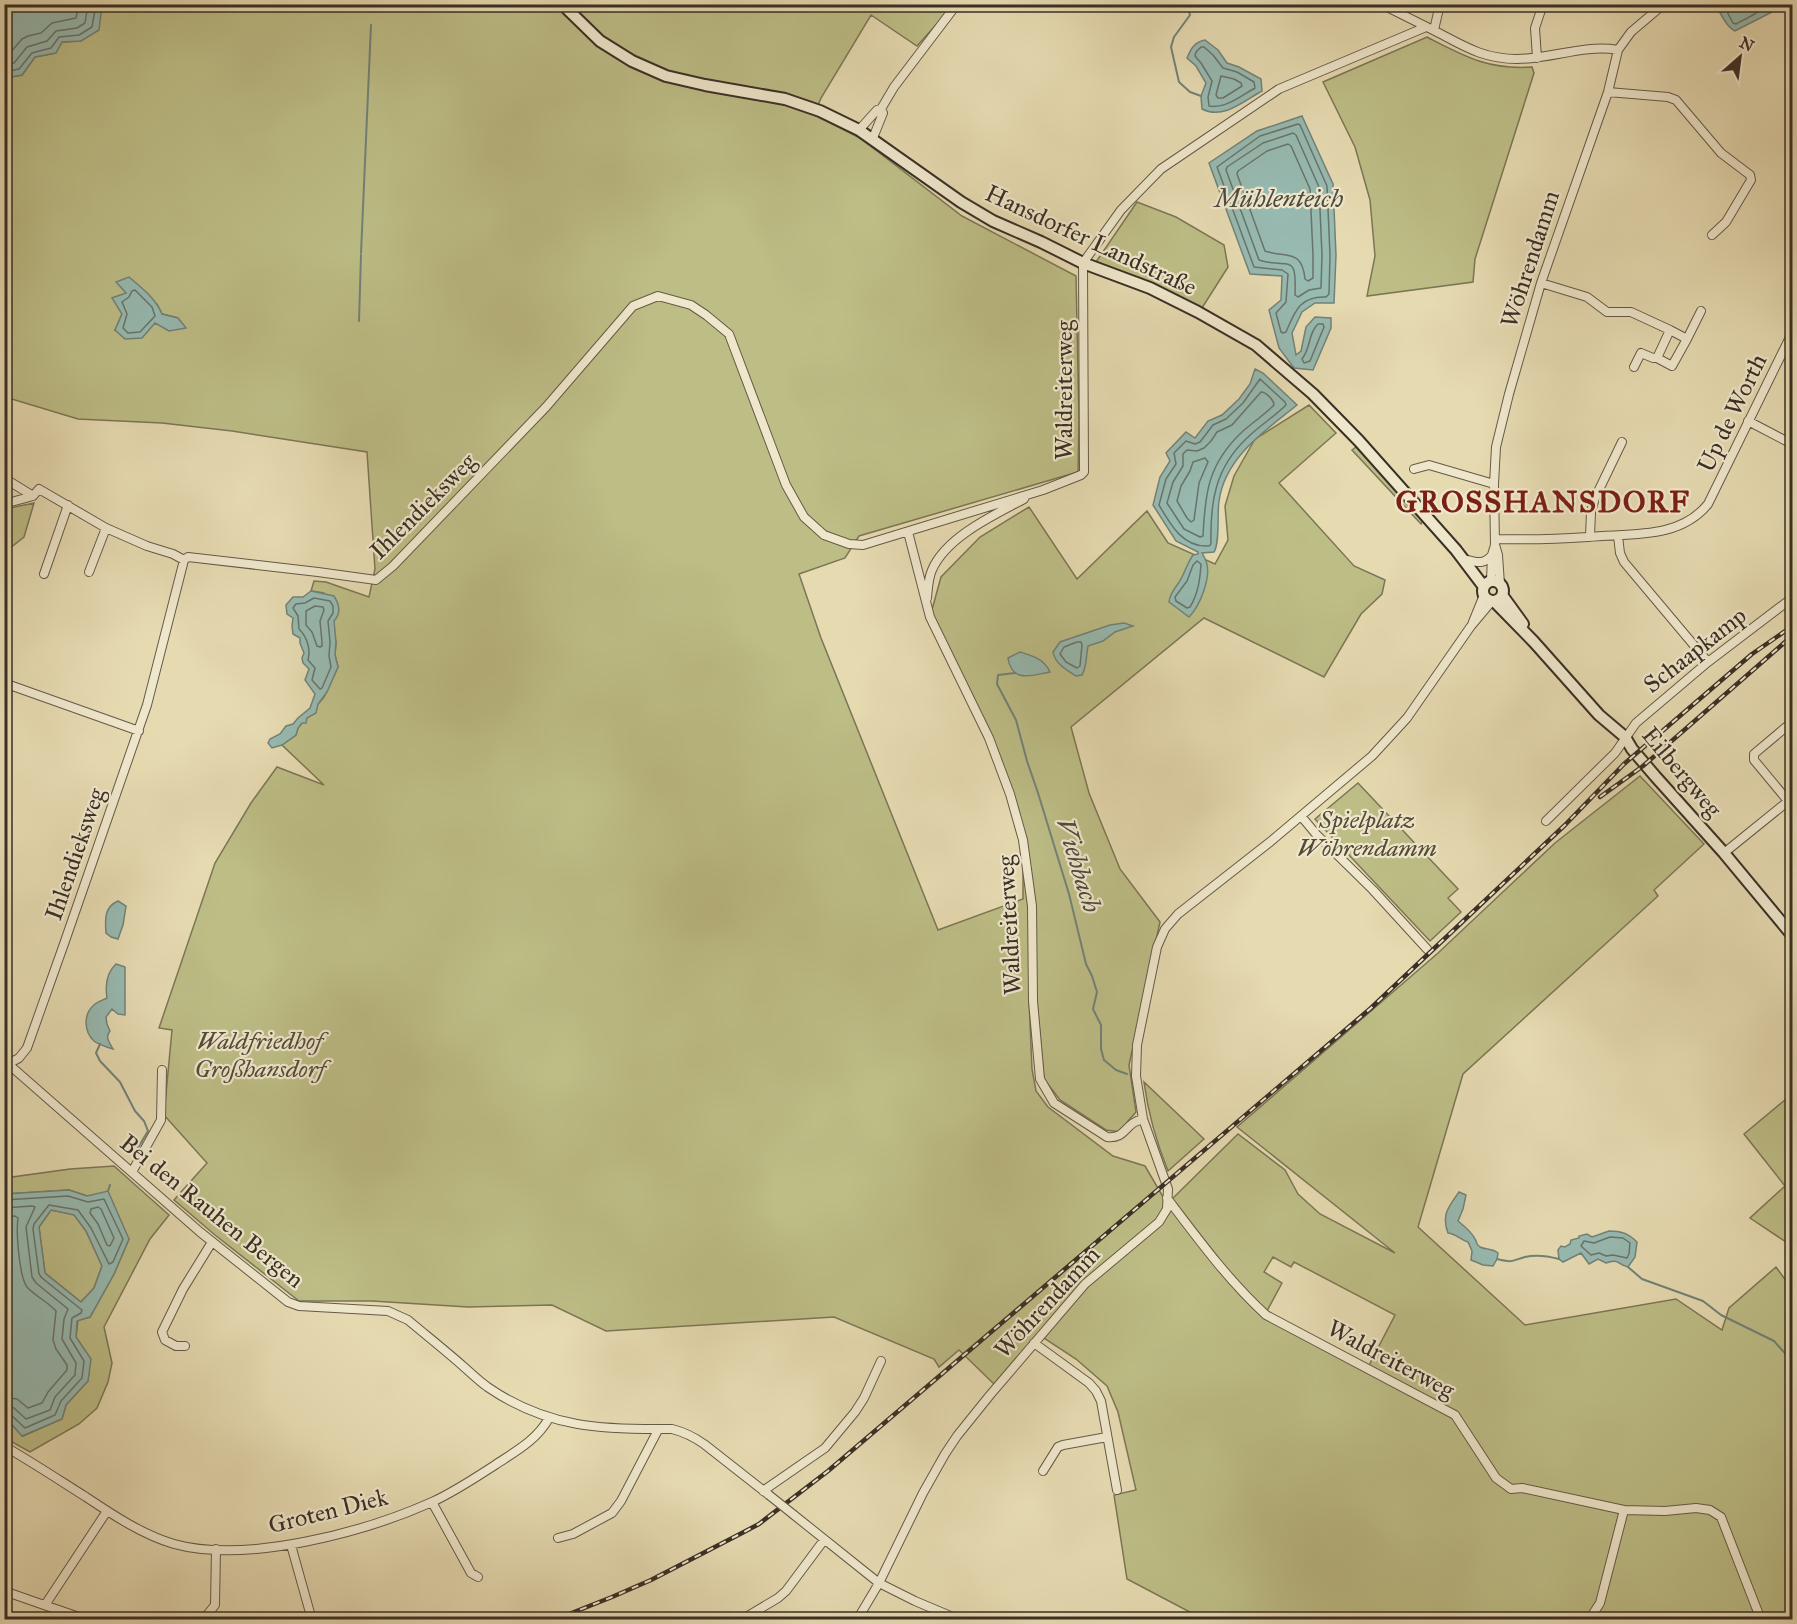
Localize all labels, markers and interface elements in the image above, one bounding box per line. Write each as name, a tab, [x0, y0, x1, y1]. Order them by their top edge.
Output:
north arrow	[1710, 27, 1770, 87]
text: N	[1736, 33, 1758, 56]
street label: Hansdorfer Landstraße	[981, 178, 1201, 302]
water label: Mühlenteich	[1212, 182, 1344, 214]
street label: Wöhrendamm	[1494, 187, 1566, 331]
street label: Waldreiterweg	[1049, 319, 1079, 460]
street label: Up de Worth	[1691, 349, 1773, 477]
street label: Ihlendieksweg	[364, 446, 483, 565]
district label: GROSSHANSDORF	[1396, 484, 1690, 520]
street label: Schaapkamp	[1637, 600, 1753, 700]
street label: Eilbergweg	[1635, 721, 1729, 824]
street label: Ihlendieksweg	[38, 783, 112, 924]
park label: Spielplatz Wöhrendamm	[1297, 805, 1437, 863]
water label: Viehbach	[1049, 814, 1109, 917]
street label: Waldreiterweg	[990, 854, 1028, 996]
park label: Waldfriedhof Großhansdorf	[194, 1026, 332, 1084]
street label: Bei den Rauhen Bergen	[114, 1128, 310, 1294]
street label: Wöhrendamm	[988, 1240, 1106, 1364]
street label: Waldreiterweg	[1322, 1313, 1461, 1405]
street label: Groten Diek	[265, 1482, 392, 1540]

